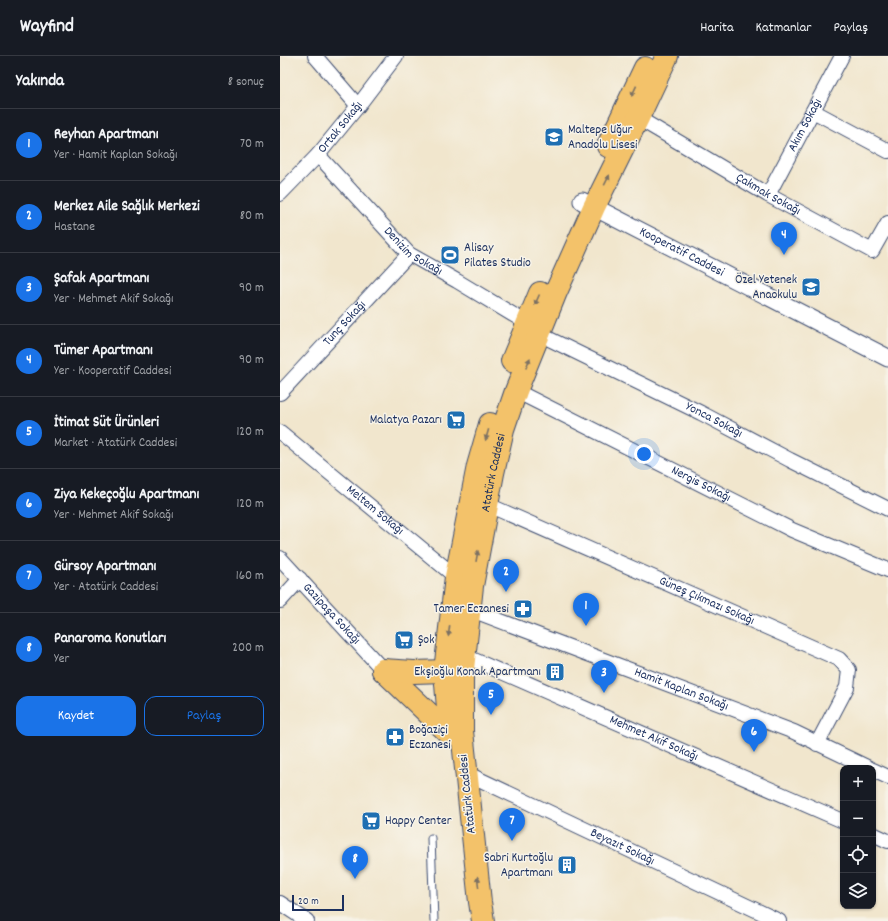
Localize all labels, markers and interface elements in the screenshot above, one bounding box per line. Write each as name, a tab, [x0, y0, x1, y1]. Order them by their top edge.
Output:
text: Wayfind	[20, 14, 74, 41]
text: Harita	[700, 18, 734, 38]
text: Katmanlar	[756, 18, 811, 38]
text: Paylaş	[833, 18, 868, 38]
text: Yakında	[16, 70, 64, 94]
text: 8 sonuç	[228, 73, 264, 92]
one-way arrow	[631, 86, 637, 97]
street label: Akım Sokağı	[783, 95, 827, 155]
street label: Ortak Sokağı	[313, 97, 368, 158]
place label: Maltepe Uğur Anadolu Lisesi	[568, 121, 638, 155]
text: Reyhan Apartmanı	[54, 124, 159, 146]
school or university icon: Maltepe Uğur Anadolu Lisesi	[543, 126, 565, 148]
text: 1	[28, 135, 30, 154]
text: 70 m	[240, 135, 264, 154]
text: Yer · Hamit Kaplan Sokağı	[54, 146, 177, 165]
street label: Çakmak Sokağı	[732, 168, 804, 220]
one-way arrow	[604, 174, 610, 186]
text: Merkez Aile Sağlık Merkezi	[54, 196, 200, 218]
text: 2	[26, 207, 32, 226]
text: 80 m	[240, 207, 264, 226]
text: Hastane	[54, 218, 95, 237]
street label: Denizim Sokağı	[379, 222, 446, 280]
street label: Kooperatif Caddesi	[636, 222, 728, 282]
pin: 4	[771, 222, 797, 255]
place label: Alisay Pilates Studio	[464, 239, 531, 273]
sports icon: Alisay Pilates Studio	[439, 244, 461, 266]
text: Şafak Apartmanı	[54, 268, 149, 290]
place label: Özel Yetenek Anaokulu	[735, 271, 797, 305]
school or university icon: Özel Yetenek Anaokulu	[800, 276, 822, 298]
text: 3	[26, 279, 32, 298]
text: 90 m	[239, 279, 264, 298]
text: Yer · Mehmet Akif Sokağı	[54, 290, 173, 309]
one-way arrow	[534, 294, 541, 306]
street label: Tunç Sokağı	[319, 296, 371, 350]
text: Tümer Apartmanı	[54, 340, 153, 362]
text: 4	[26, 351, 32, 370]
text: 90 m	[239, 351, 264, 370]
one-way arrow	[525, 357, 531, 369]
text: Yer · Kooperatif Caddesi	[54, 362, 171, 381]
street label: Yonca Sokağı	[682, 397, 746, 443]
supermarket icon: Malatya Pazarı	[445, 409, 467, 431]
place label: Malatya Pazarı	[370, 411, 442, 430]
text: İtimat Süt Ürünleri	[54, 412, 159, 434]
text: 5	[26, 423, 32, 442]
text: 120 m	[236, 423, 264, 442]
one-way arrow	[484, 429, 490, 441]
street label: Atatürk Caddesi	[476, 431, 511, 514]
text: Market · Atatürk Caddesi	[54, 434, 177, 453]
your location	[634, 444, 654, 464]
street label: Nergis Sokağı	[668, 461, 734, 507]
street label: Meltem Sokağı	[342, 481, 408, 540]
text: Ziya Kekeçoğlu Apartmanı	[54, 484, 199, 506]
text: 6	[26, 495, 32, 514]
text: 120 m	[236, 495, 264, 514]
text: Yer · Mehmet Akif Sokağı	[54, 506, 173, 525]
one-way arrow	[474, 550, 480, 562]
text: Gürsoy Apartmanı	[54, 556, 156, 578]
pin: 2	[493, 559, 519, 592]
text: 7	[27, 567, 31, 586]
text: 160 m	[236, 567, 264, 586]
street label: Güneş Çıkmazı Sokağı	[656, 572, 758, 630]
text: Yer · Atatürk Caddesi	[54, 578, 158, 597]
street label: Gazipaşa Sokağı	[298, 579, 365, 649]
pin: 1	[573, 593, 599, 626]
pharmacy icon: Tamer Eczanesi	[512, 598, 534, 620]
place label: Tamer Eczanesi	[434, 600, 510, 619]
one-way arrow	[446, 625, 452, 637]
text: Panaroma Konutları	[54, 628, 166, 650]
supermarket icon: Şok	[393, 629, 415, 651]
place label: Şok	[418, 631, 434, 650]
text: 8	[26, 639, 32, 658]
text: 200 m	[232, 639, 264, 658]
text: Yer	[54, 650, 69, 669]
pin: 3	[591, 660, 617, 693]
building icon: Ekşioğlu Konak Apartmanı	[544, 661, 566, 683]
place label: Ekşioğlu Konak Apartmanı	[414, 663, 541, 682]
street label: Hamit Kaplan Sokağı	[631, 663, 731, 716]
pin: 5	[478, 682, 504, 715]
button: Kaydet	[16, 696, 136, 736]
button: Paylaş	[144, 696, 264, 736]
street label: Mehmet Akif Sokağı	[606, 711, 701, 766]
pin: 6	[741, 719, 767, 752]
place label: Boğaziçi Eczanesi	[409, 721, 451, 755]
pharmacy icon: Boğaziçi Eczanesi	[384, 726, 406, 748]
street label: Atatürk Caddesi	[454, 753, 482, 835]
map controls	[840, 765, 876, 909]
button: +	[840, 765, 876, 801]
button: −	[840, 801, 876, 837]
pin: 7	[499, 808, 525, 841]
supermarket icon: Happy Center	[360, 810, 382, 832]
place label: Happy Center	[385, 812, 452, 831]
street label: Beyazıt Sokağı	[587, 824, 658, 870]
button: locate	[840, 837, 876, 873]
pin: 8	[342, 846, 368, 879]
place label: Sabri Kurtoğlu Apartmanı	[484, 849, 553, 883]
building icon: Sabri Kurtoğlu Apartmanı	[556, 854, 578, 876]
button: layers	[840, 873, 876, 909]
one-way arrow	[474, 876, 481, 888]
scale bar	[292, 893, 344, 912]
text: 20 m	[298, 894, 319, 910]

